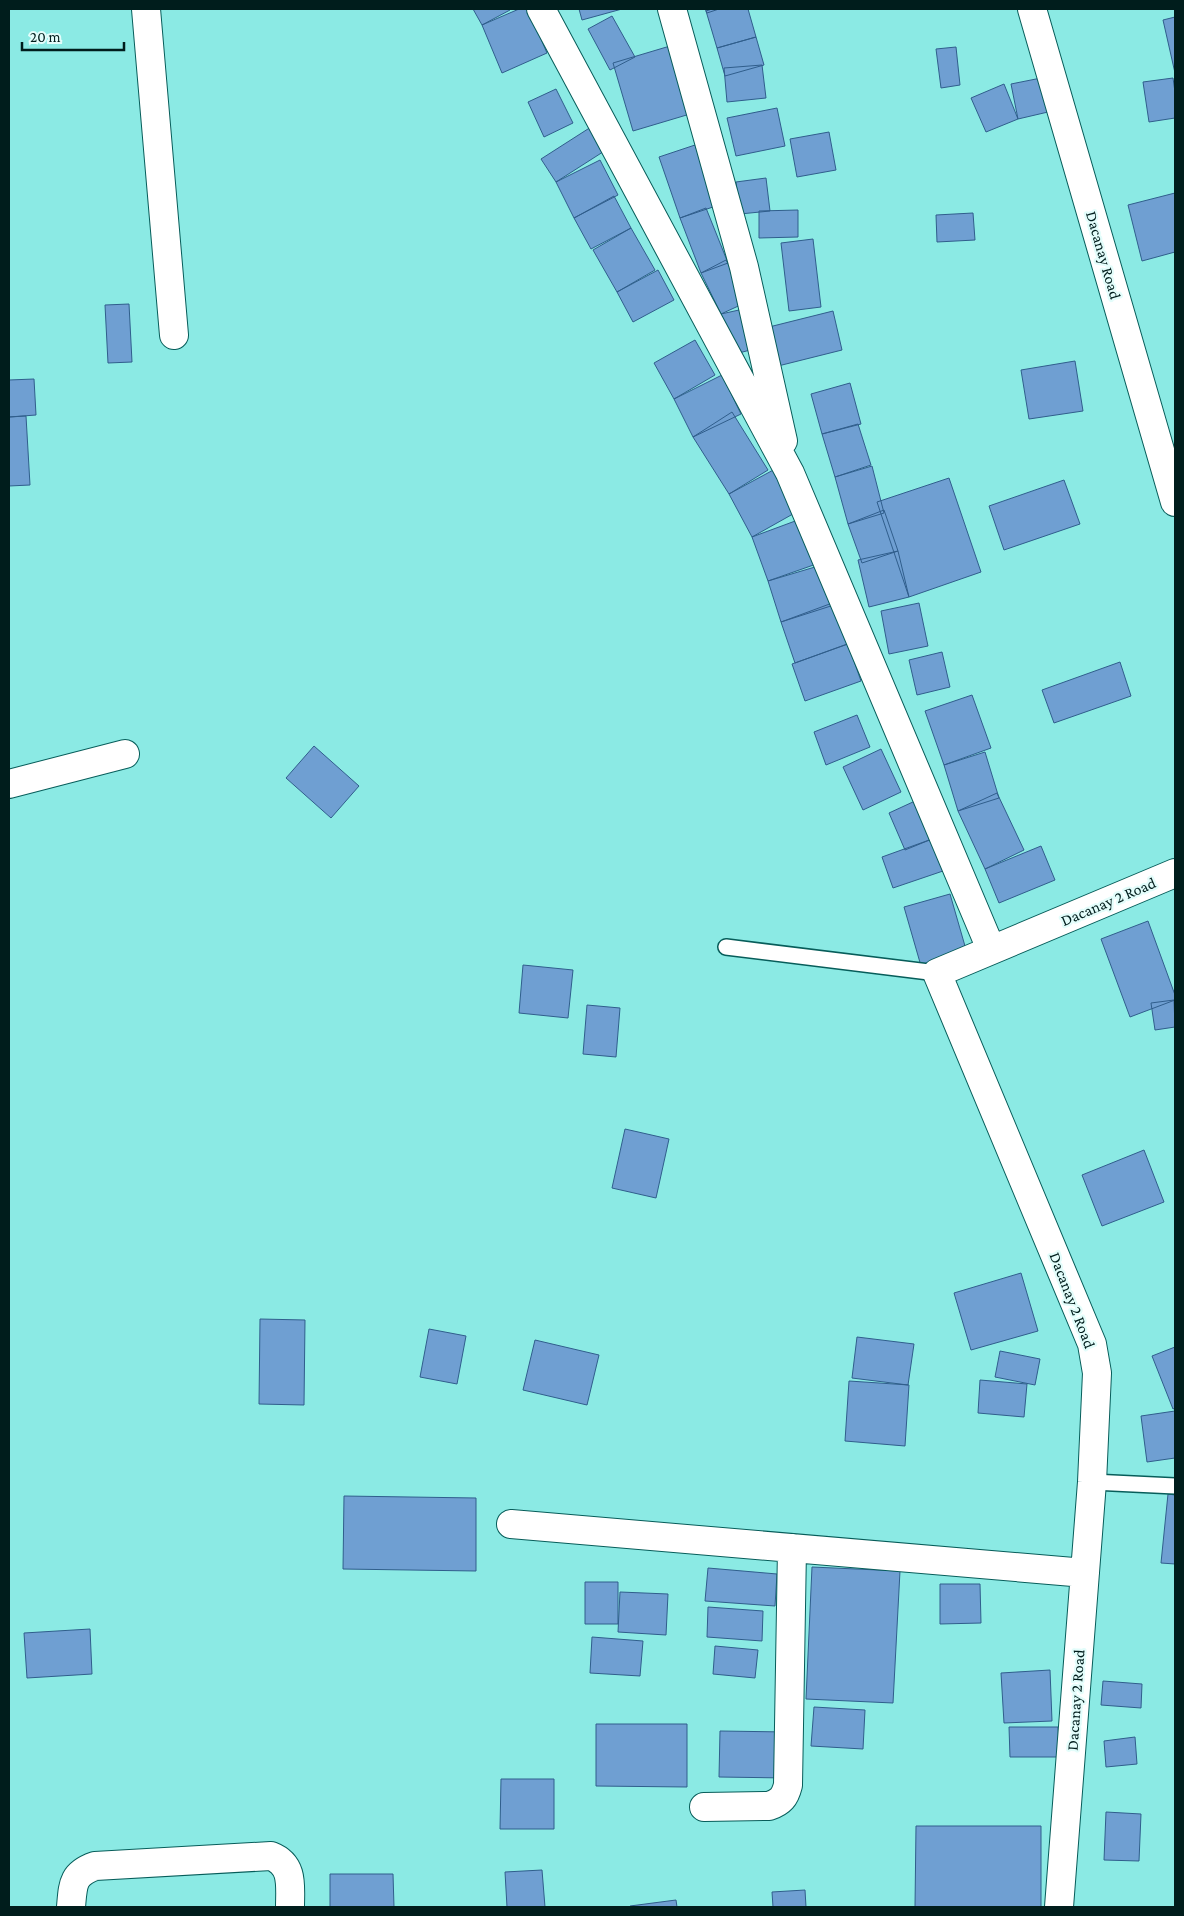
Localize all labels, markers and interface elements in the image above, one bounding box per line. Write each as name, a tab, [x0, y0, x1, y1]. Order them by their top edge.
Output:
scale bar	[22, 20, 125, 52]
text: 20 m	[30, 29, 61, 45]
street label: Dacanay Road	[1082, 209, 1124, 302]
street label: Dacanay 2 Road	[1058, 874, 1159, 930]
street label: Dacanay 2 Road	[1045, 1250, 1099, 1351]
street label: Dacanay 2 Road	[1063, 1648, 1089, 1751]

